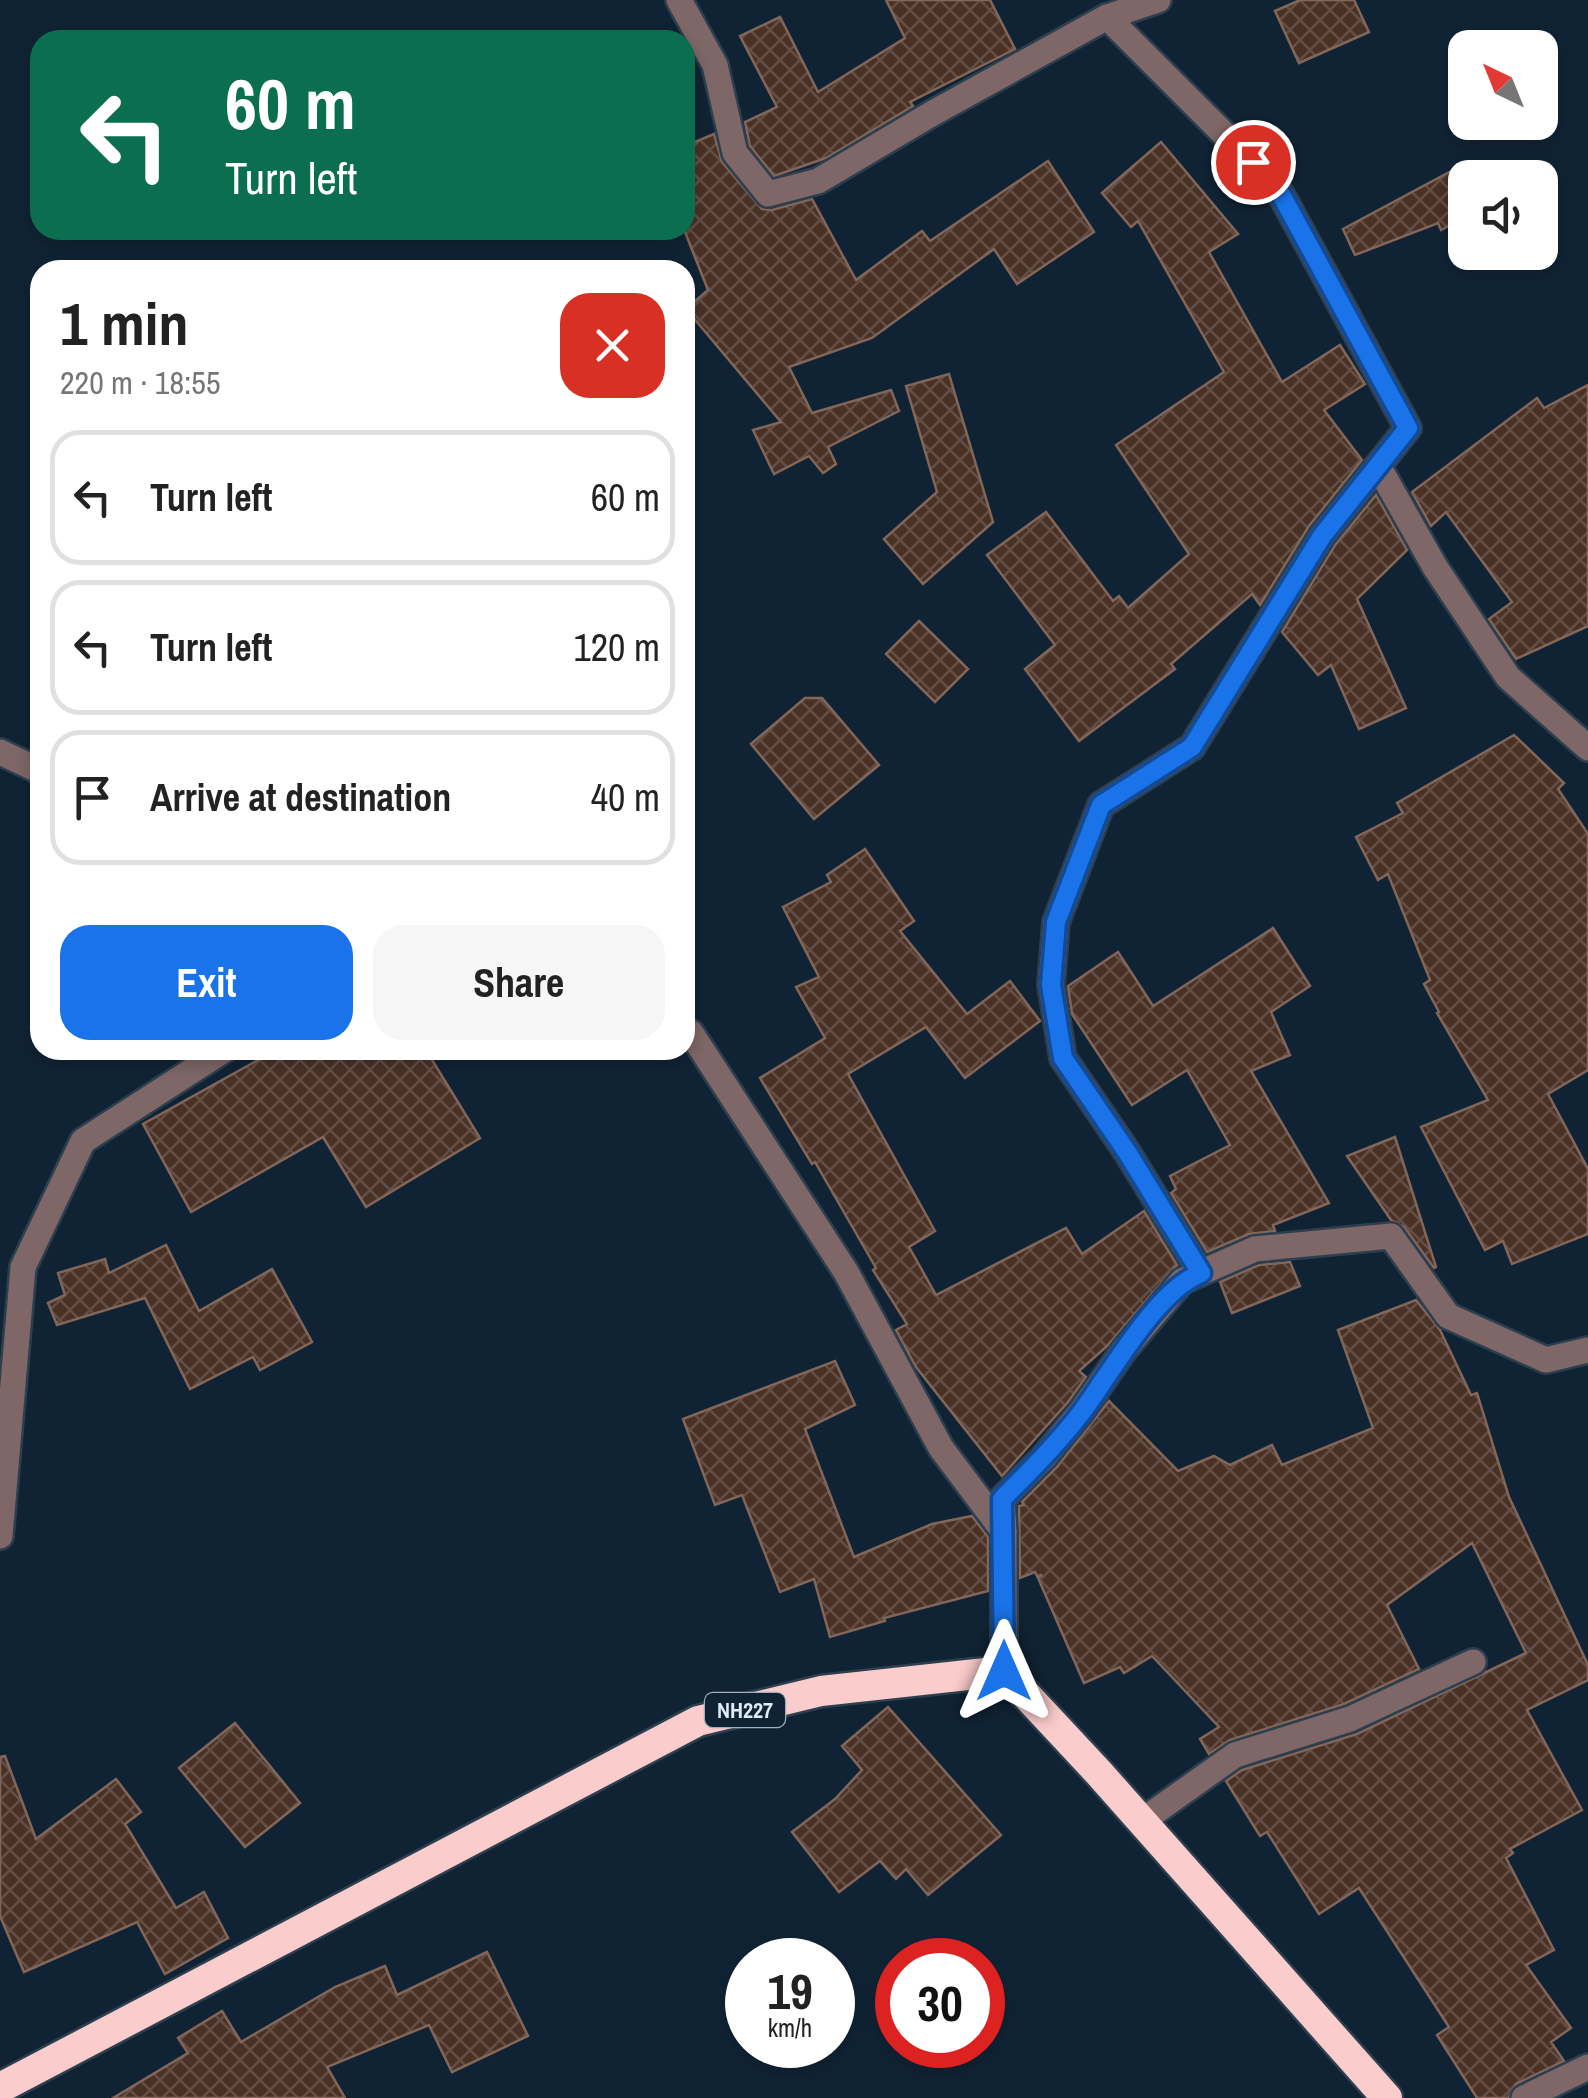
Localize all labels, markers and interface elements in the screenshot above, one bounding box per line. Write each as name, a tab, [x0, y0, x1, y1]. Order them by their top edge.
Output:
north arrow	[1448, 30, 1558, 140]
map controls	[1448, 30, 1558, 270]
text: 60 m	[225, 57, 356, 151]
icon: left	[60, 70, 190, 200]
pin	[1211, 120, 1296, 205]
icon: arrive	[1226, 135, 1281, 190]
text: Turn left	[225, 147, 357, 208]
button: sound	[1448, 160, 1558, 270]
text: 1 min	[60, 283, 189, 364]
button: close	[560, 293, 665, 398]
text: 220 m · 18:55	[60, 361, 220, 404]
icon: left	[65, 470, 120, 525]
text: Turn left	[150, 472, 272, 523]
text: 60 m	[591, 472, 660, 523]
icon: left	[65, 620, 120, 675]
text: Turn left	[150, 622, 272, 673]
text: 120 m	[573, 622, 660, 673]
icon: arrive	[65, 770, 120, 825]
text: Arrive at destination	[150, 772, 451, 823]
text: 40 m	[591, 772, 660, 823]
button: Exit	[60, 925, 353, 1040]
button: Share	[373, 925, 665, 1040]
position arrow	[952, 1619, 1056, 1723]
road number: NH227	[705, 1693, 785, 1727]
speed limit sign: 30	[875, 1938, 1005, 2068]
text: 19	[767, 1957, 813, 2025]
text: km/h	[768, 2011, 812, 2045]

